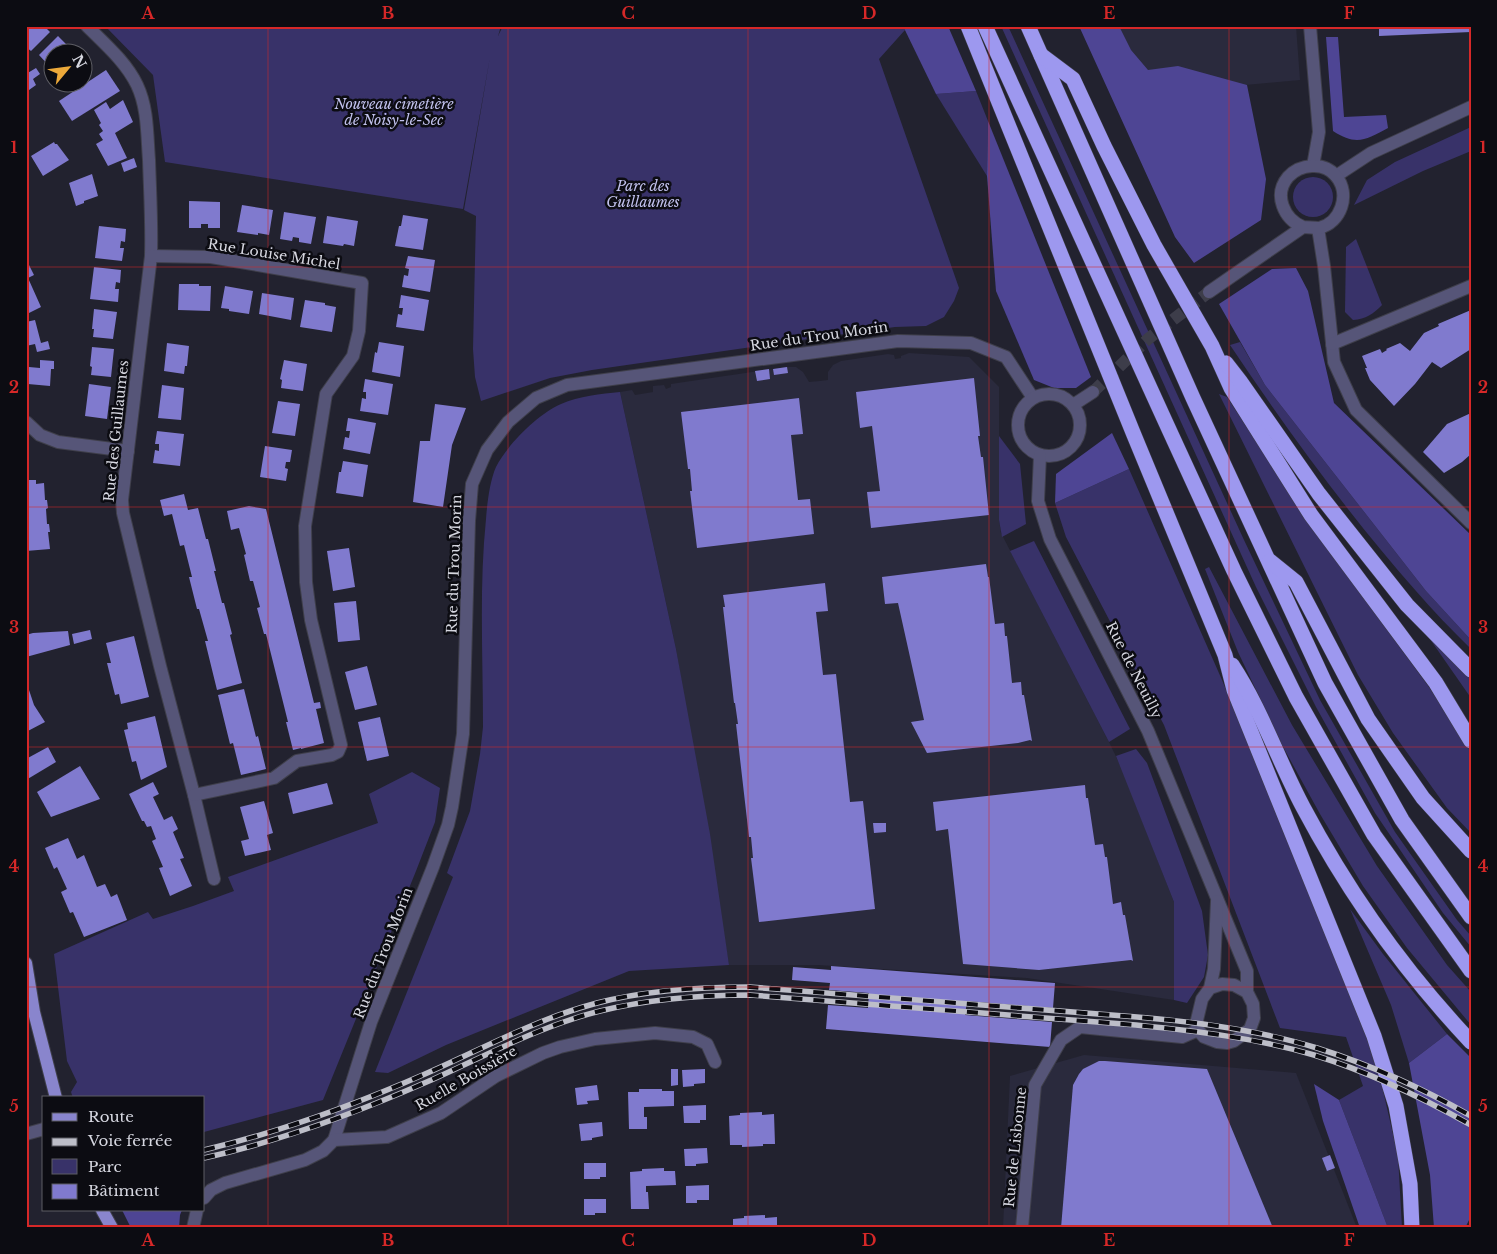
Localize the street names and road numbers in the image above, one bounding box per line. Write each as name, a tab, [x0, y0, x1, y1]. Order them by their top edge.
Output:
street label: Rue Louise Michel	[206, 235, 342, 273]
street label: Rue du Trou Morin	[749, 317, 890, 355]
street label: Rue des Guillaumes	[100, 359, 132, 503]
street label: Rue du Trou Morin	[443, 494, 465, 634]
street label: Rue de Neuilly	[1102, 619, 1166, 721]
street label: Rue du Trou Morin	[350, 884, 416, 1021]
street label: Ruelle Boissière	[412, 1042, 520, 1114]
street label: Rue de Lisbonne	[1000, 1086, 1030, 1208]

